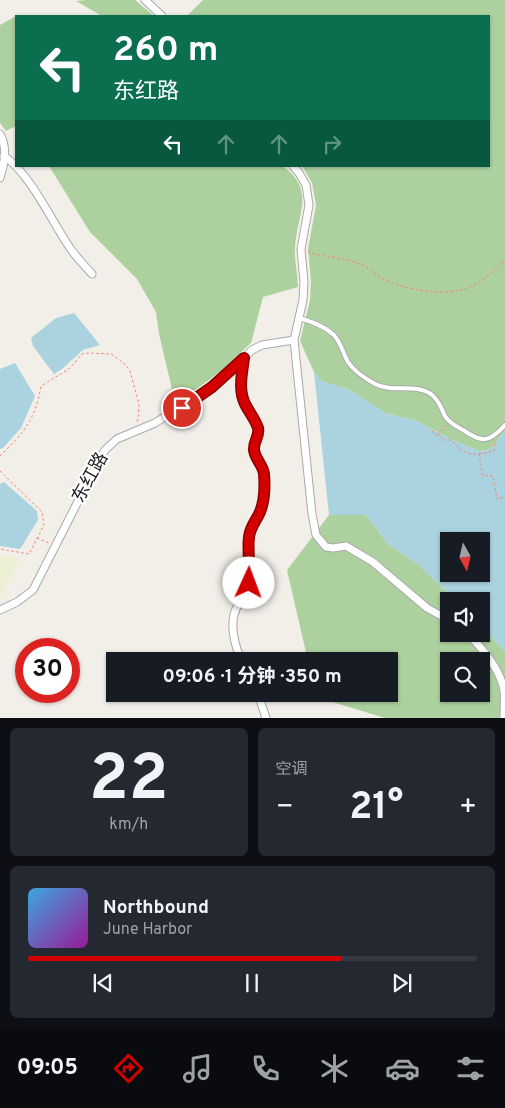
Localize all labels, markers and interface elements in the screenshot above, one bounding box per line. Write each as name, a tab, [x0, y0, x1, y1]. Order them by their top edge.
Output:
text: 260 m	[113, 29, 218, 73]
icon: left	[30, 35, 95, 100]
text: 东红路	[113, 79, 179, 106]
icon: left	[159, 130, 187, 158]
icon: ahead	[212, 130, 240, 158]
icon: ahead	[265, 130, 293, 158]
icon: right	[318, 130, 346, 158]
pin	[161, 387, 203, 429]
icon: arrive	[168, 394, 196, 422]
street label: 东红路	[68, 449, 114, 507]
north arrow	[440, 532, 490, 582]
map controls	[440, 532, 490, 702]
position arrow	[222, 556, 274, 608]
button: sound	[440, 592, 490, 642]
speed limit sign: 30	[15, 638, 80, 703]
button: search	[440, 652, 490, 702]
text: 09:06 · 1 分钟 · 350 m	[162, 665, 342, 689]
text: 22	[89, 741, 169, 823]
text: 空调	[276, 760, 308, 780]
text: 21°	[349, 784, 403, 833]
text: −	[276, 790, 294, 826]
text: +	[459, 790, 477, 826]
text: km/h	[109, 815, 148, 835]
text: Northbound	[103, 896, 209, 920]
text: June Harbor	[103, 920, 192, 940]
icon: previous	[89, 969, 117, 997]
icon: pause	[238, 969, 266, 997]
icon: next	[388, 969, 416, 997]
icon: directions	[111, 1051, 146, 1086]
icon: music	[180, 1051, 215, 1086]
icon: phone	[248, 1051, 283, 1086]
icon: climate	[317, 1051, 352, 1086]
icon: car	[385, 1051, 420, 1086]
icon: filters	[453, 1051, 488, 1086]
text: 09:05	[17, 1055, 78, 1082]

